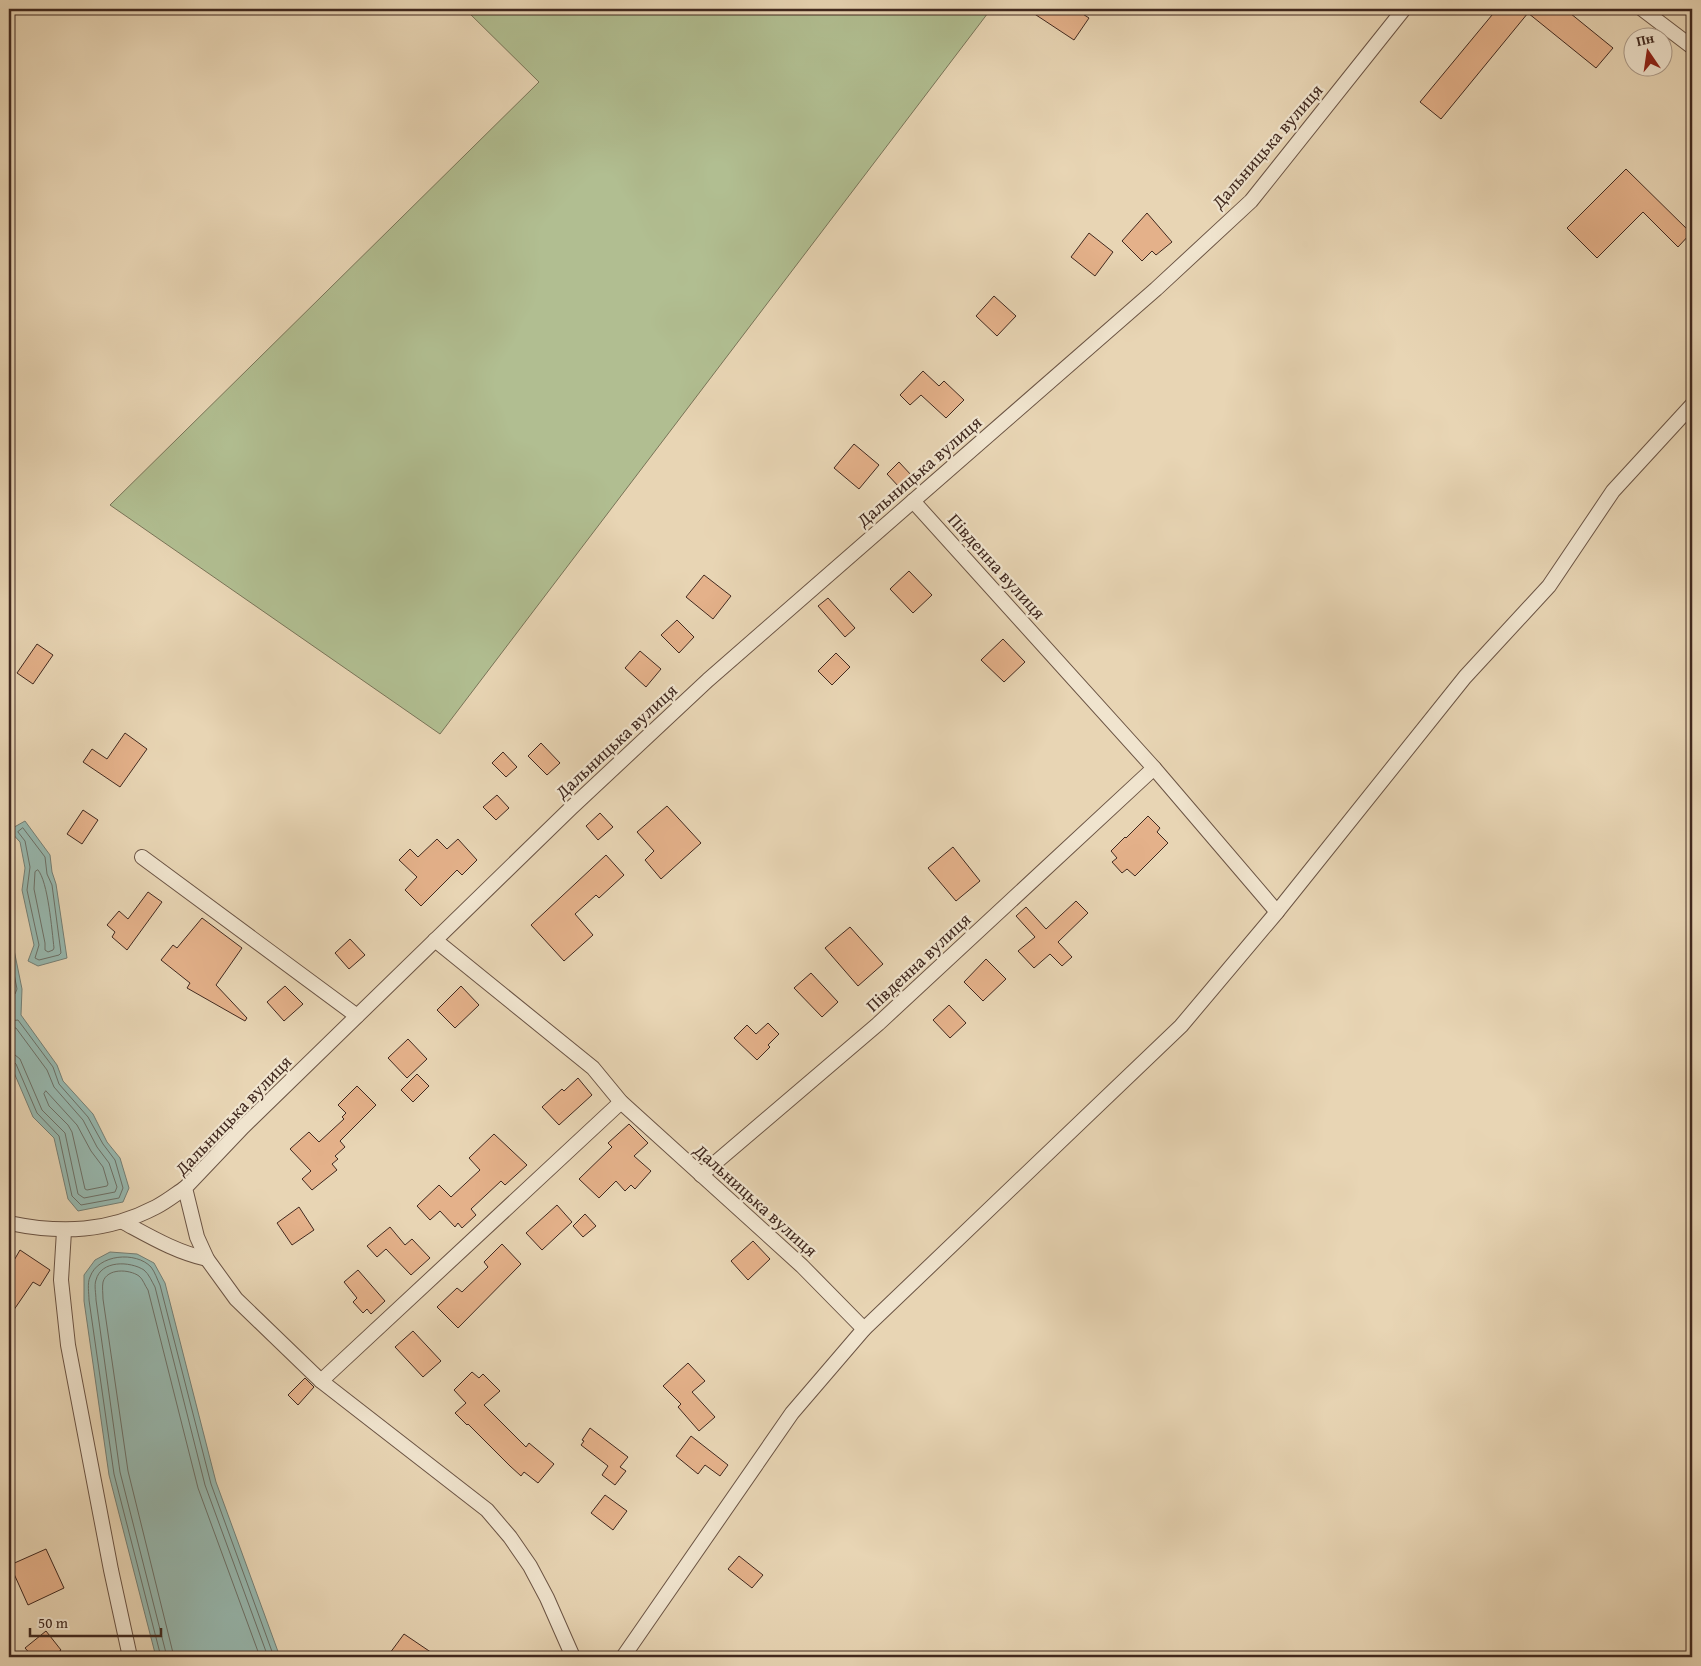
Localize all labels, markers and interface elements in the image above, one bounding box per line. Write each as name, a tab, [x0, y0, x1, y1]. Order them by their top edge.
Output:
text: Пн	[1634, 27, 1657, 51]
north arrow	[1624, 28, 1674, 78]
street label: Дальницька вулиця	[1204, 77, 1329, 215]
street label: Дальницька вулиця	[850, 409, 988, 534]
street label: Південна вулиця	[942, 507, 1052, 625]
street label: Дальницька вулиця	[548, 677, 683, 806]
street label: Південна вулиця	[859, 906, 977, 1018]
street label: Дальницька вулиця	[168, 1049, 298, 1182]
street label: Дальницька вулиця	[687, 1136, 824, 1263]
scale bar	[30, 1606, 161, 1638]
text: 50 m	[38, 1612, 69, 1633]

